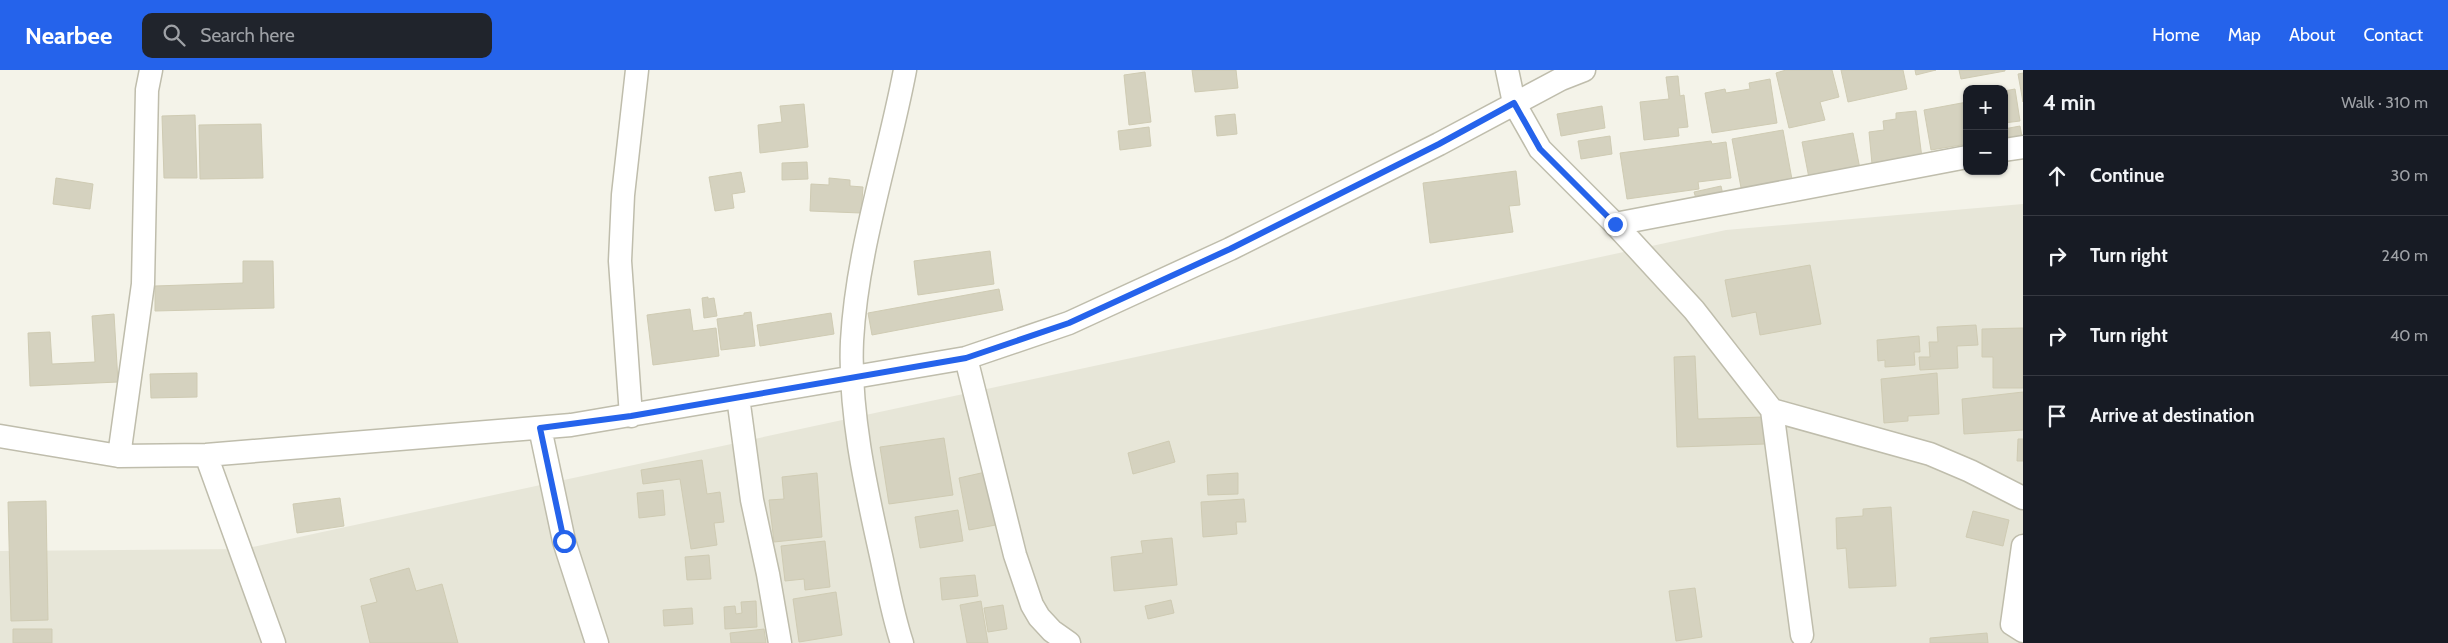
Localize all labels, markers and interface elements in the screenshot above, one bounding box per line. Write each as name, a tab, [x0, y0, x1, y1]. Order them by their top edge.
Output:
search box	[142, 13, 492, 58]
text: Nearbee	[25, 21, 112, 50]
icon: search	[160, 21, 188, 49]
text: Search here	[200, 24, 295, 47]
text: Home	[2152, 24, 2200, 46]
text: Map	[2228, 24, 2261, 46]
text: About	[2289, 24, 2335, 46]
text: Contact	[2363, 24, 2423, 46]
map controls	[1963, 85, 2008, 175]
button: +	[1963, 85, 2008, 130]
text: 4 min	[2043, 90, 2096, 115]
text: Walk · 310 m	[2341, 93, 2428, 112]
button: −	[1963, 130, 2008, 175]
icon: ahead	[2043, 162, 2071, 190]
text: Continue	[2090, 164, 2164, 187]
text: 30 m	[2391, 166, 2428, 185]
route end	[1604, 213, 1627, 236]
icon: right	[2043, 242, 2071, 270]
text: Turn right	[2090, 244, 2168, 267]
text: 240 m	[2382, 246, 2428, 265]
icon: right	[2043, 322, 2071, 350]
text: Turn right	[2090, 324, 2168, 347]
text: 40 m	[2390, 326, 2428, 345]
icon: arrive	[2043, 402, 2071, 430]
text: Arrive at destination	[2090, 404, 2254, 427]
route start	[553, 530, 576, 553]

